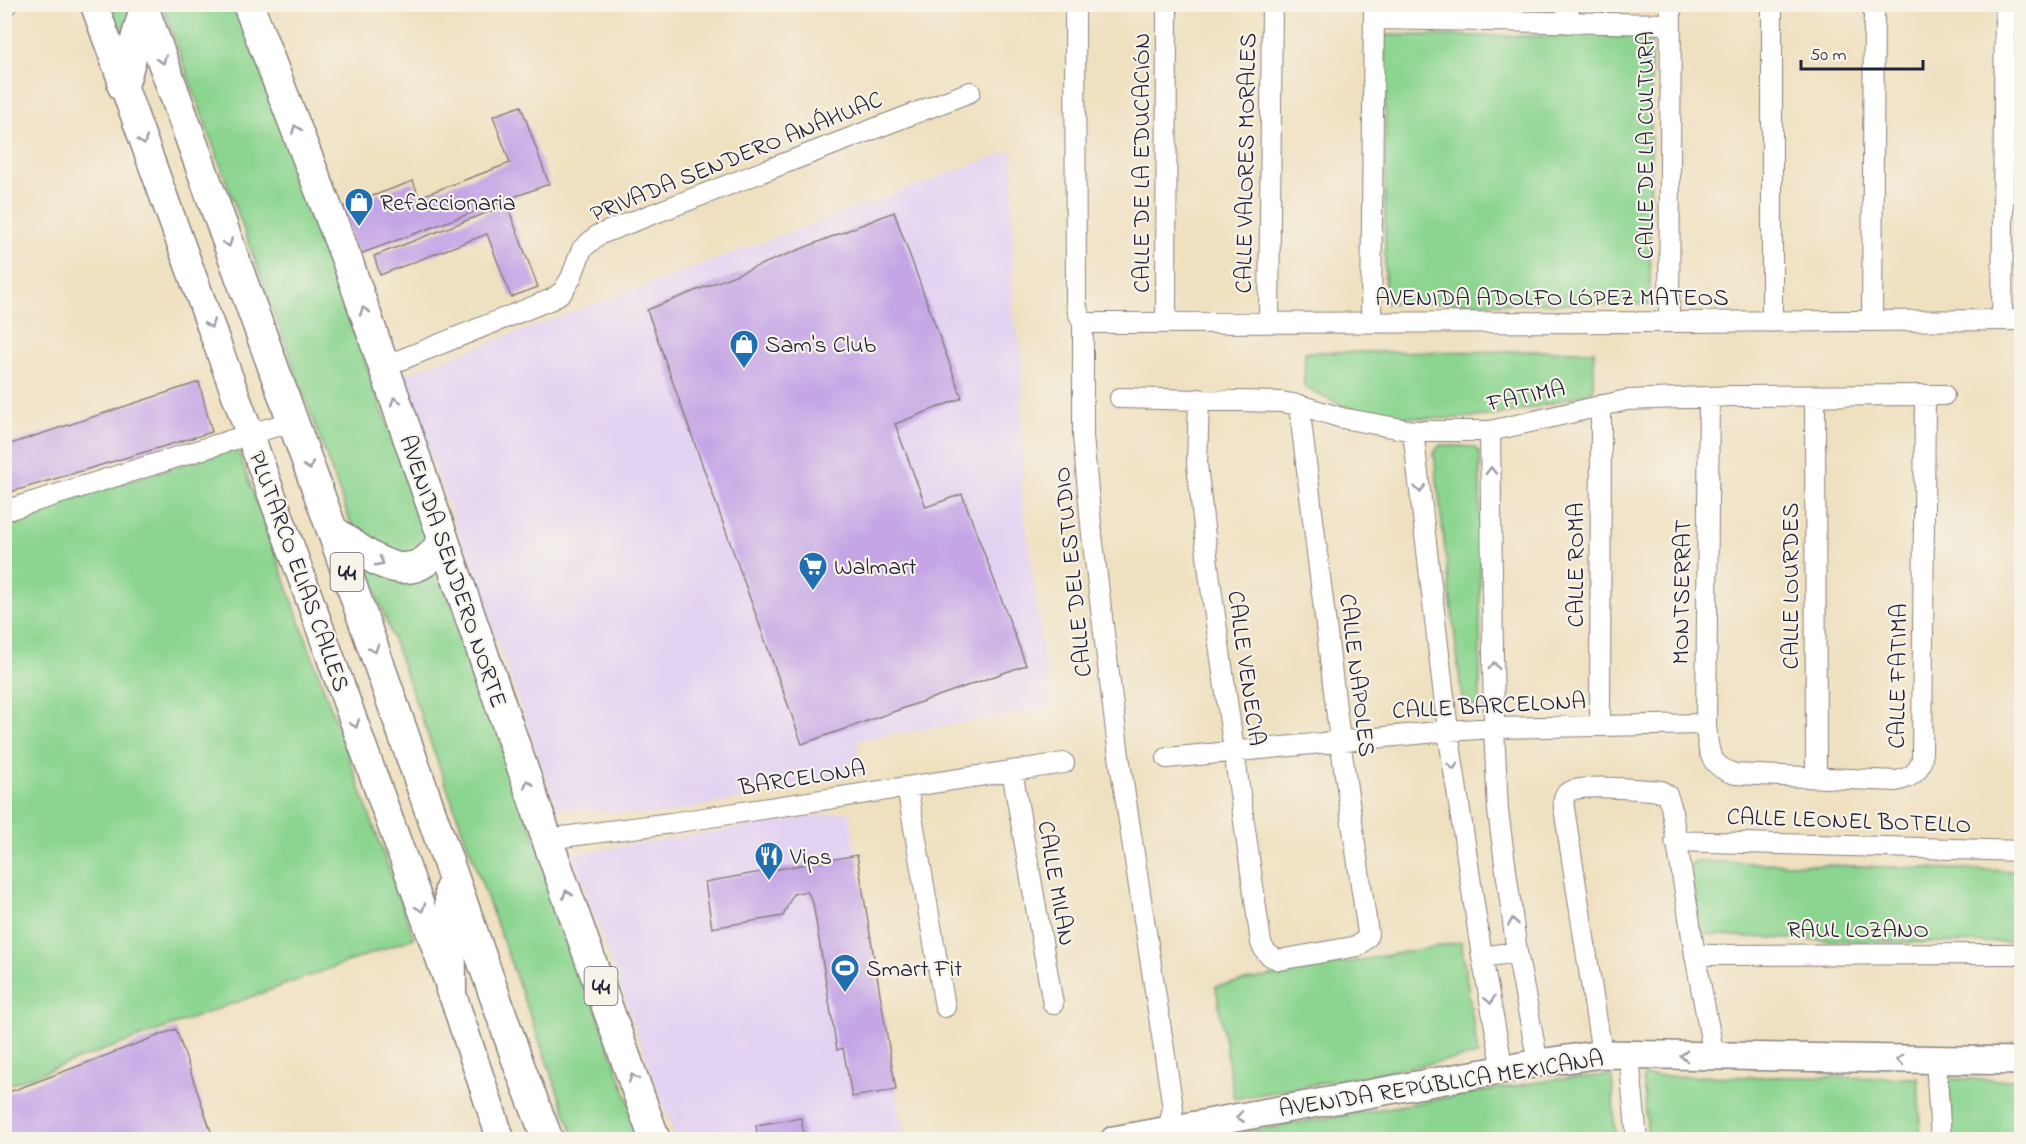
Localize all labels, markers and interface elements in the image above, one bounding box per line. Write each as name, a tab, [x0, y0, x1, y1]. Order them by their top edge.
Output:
street label: CALLE DE LA CULTURA	[1630, 31, 1665, 259]
street label: CALLE VALORES MORALES	[1228, 32, 1267, 294]
street label: CALLE DE LA EDUCACIÓN	[1126, 33, 1161, 293]
scale bar	[1801, 33, 1922, 71]
text: 50 m	[1810, 43, 1847, 69]
one-way arrow	[154, 54, 167, 64]
street label: PRIVADA SENDERO ANÁHUAC	[586, 84, 888, 233]
one-way arrow	[290, 124, 303, 135]
one-way arrow	[136, 135, 149, 145]
shop icon: Refaccionaria	[343, 186, 375, 228]
place label: Refaccionaria	[380, 187, 516, 222]
one-way arrow	[221, 237, 233, 248]
street label: AVENIDA ADOLFO LÓPEZ MATEOS	[1375, 282, 1729, 317]
one-way arrow	[359, 306, 372, 317]
one-way arrow	[203, 318, 215, 329]
shop icon: Sam's Club	[728, 328, 760, 370]
place label: Sam's Club	[765, 329, 877, 364]
street label: FATIMA	[1483, 372, 1569, 423]
one-way arrow	[390, 396, 402, 407]
street label: AVENIDA SENDERO NORTE	[388, 431, 515, 713]
street label: PLUTARCO ELIAS CALLES	[238, 447, 357, 697]
one-way arrow	[301, 460, 314, 471]
street label: CALLE DEL ESTUDIO	[1046, 465, 1103, 679]
one-way arrow	[1485, 466, 1497, 475]
one-way arrow	[1413, 484, 1426, 493]
street label: CALLE ROMA	[1560, 503, 1595, 627]
street label: CALLE LOURDES	[1775, 503, 1810, 669]
street label: MONTSERRAT	[1665, 519, 1702, 665]
supermarket icon: Walmart	[797, 550, 829, 592]
place label: Walmart	[834, 551, 917, 586]
road number: 44	[330, 553, 364, 591]
one-way arrow	[374, 555, 384, 566]
street label: CALLE VENECIA	[1216, 588, 1273, 748]
street label: CALLE NAPOLES	[1328, 592, 1383, 759]
street label: CALLE FATIMA	[1881, 603, 1918, 749]
one-way arrow	[367, 644, 380, 654]
one-way arrow	[1488, 661, 1500, 670]
street label: CALLE BARCELONA	[1391, 685, 1587, 730]
one-way arrow	[348, 718, 360, 729]
street label: BARCELONA	[736, 752, 868, 807]
one-way arrow	[1447, 761, 1459, 770]
one-way arrow	[523, 779, 536, 790]
street label: CALLE LEONEL BOTELLO	[1726, 801, 1972, 844]
street label: CALLE MILAN	[1026, 818, 1083, 949]
restaurant icon: Vips	[753, 840, 785, 882]
place label: Vips	[789, 841, 832, 876]
one-way arrow	[562, 889, 575, 900]
one-way arrow	[414, 902, 427, 913]
street label: RAUL LOZANO	[1787, 914, 1929, 949]
one-way arrow	[1507, 918, 1520, 928]
sports icon: Smart Fit	[829, 952, 861, 994]
place label: Smart Fit	[866, 953, 962, 988]
road number: 44	[584, 967, 618, 1005]
one-way arrow	[1483, 994, 1496, 1004]
street label: AVENIDA REPÚBLICA MEXICANA	[1276, 1042, 1606, 1128]
one-way arrow	[1680, 1049, 1689, 1062]
one-way arrow	[1896, 1053, 1905, 1066]
one-way arrow	[628, 1073, 641, 1084]
one-way arrow	[1235, 1110, 1245, 1123]

